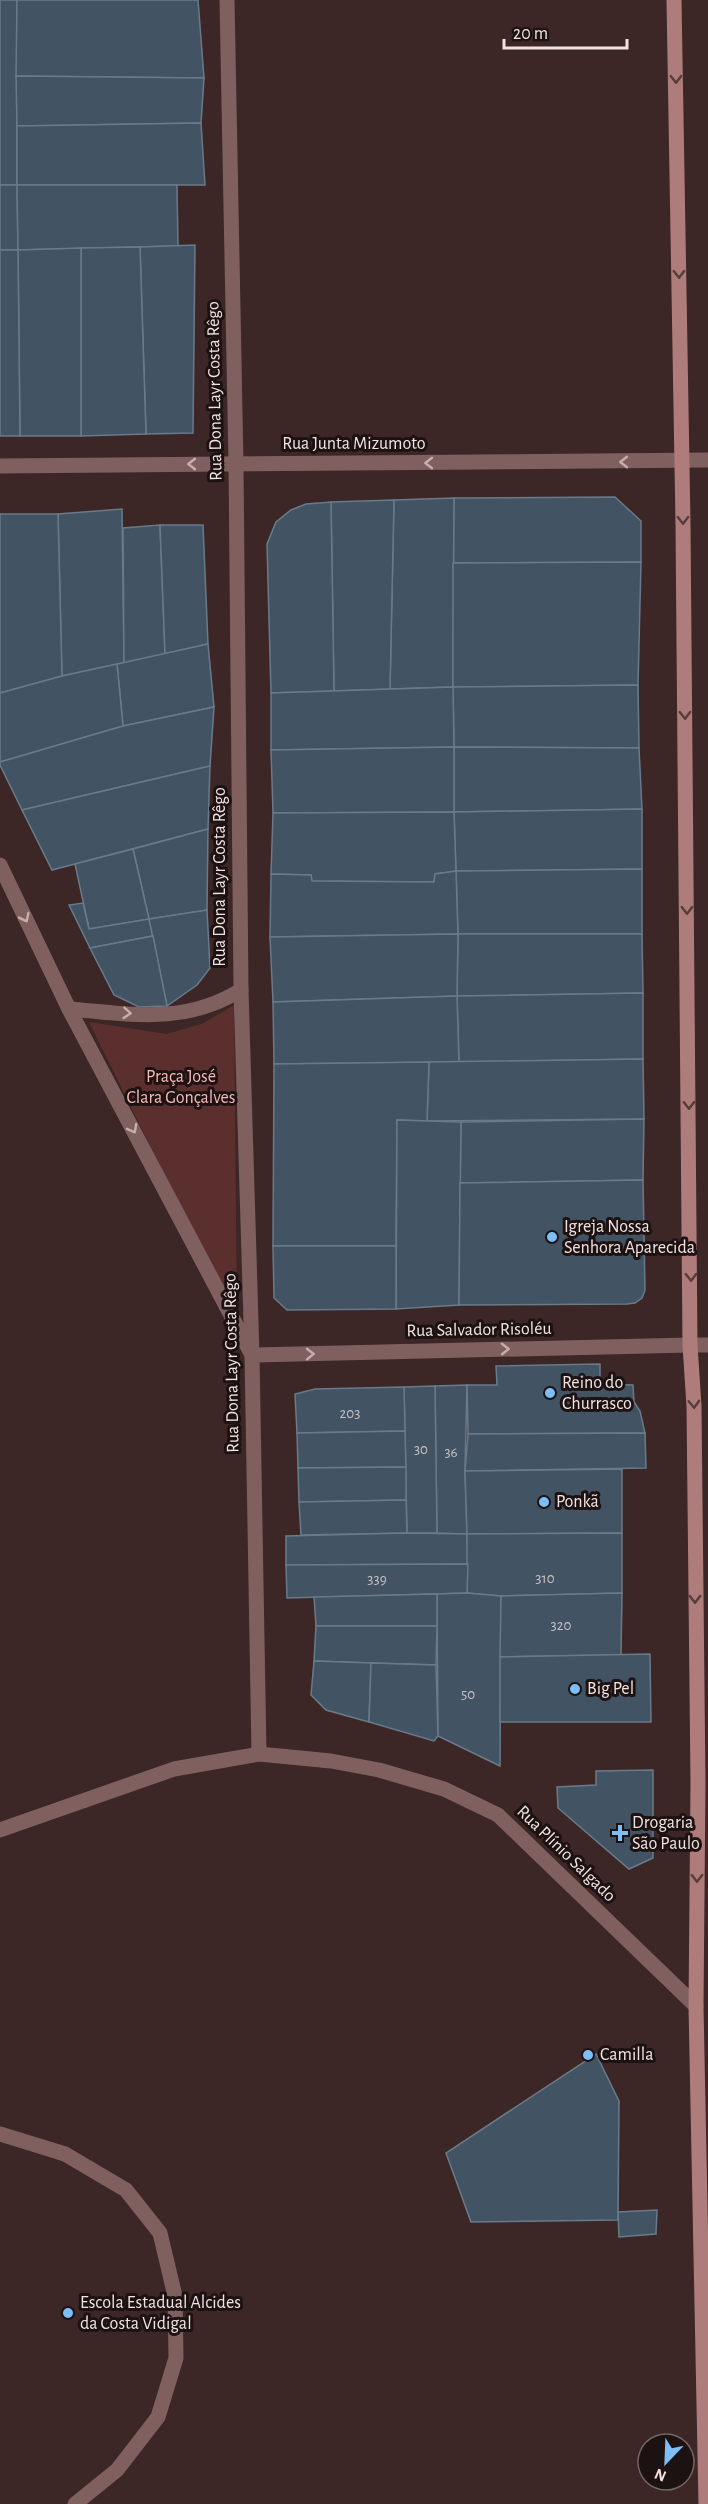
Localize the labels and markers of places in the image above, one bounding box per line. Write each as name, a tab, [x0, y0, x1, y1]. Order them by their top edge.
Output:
place label: Igreja Nossa Senhora Aparecida	[564, 1218, 695, 1257]
marker: Igreja Nossa Senhora Aparecida	[545, 1230, 559, 1244]
place label: Reino do Churrasco	[562, 1374, 632, 1413]
marker: Reino do Churrasco	[543, 1386, 557, 1400]
place label: Ponkã	[556, 1493, 599, 1511]
marker: Ponkã	[537, 1495, 551, 1509]
place label: Big Pel	[587, 1680, 634, 1698]
marker: Big Pel	[568, 1682, 582, 1696]
place label: Drogaria São Paulo	[632, 1814, 700, 1853]
marker: Drogaria São Paulo	[613, 1826, 627, 1840]
place label: Camilla	[600, 2046, 653, 2064]
marker: Camilla	[581, 2048, 595, 2062]
place label: Escola Estadual Alcides da Costa Vidigal	[80, 2294, 241, 2333]
marker: Escola Estadual Alcides da Costa Vidigal	[61, 2306, 75, 2320]

